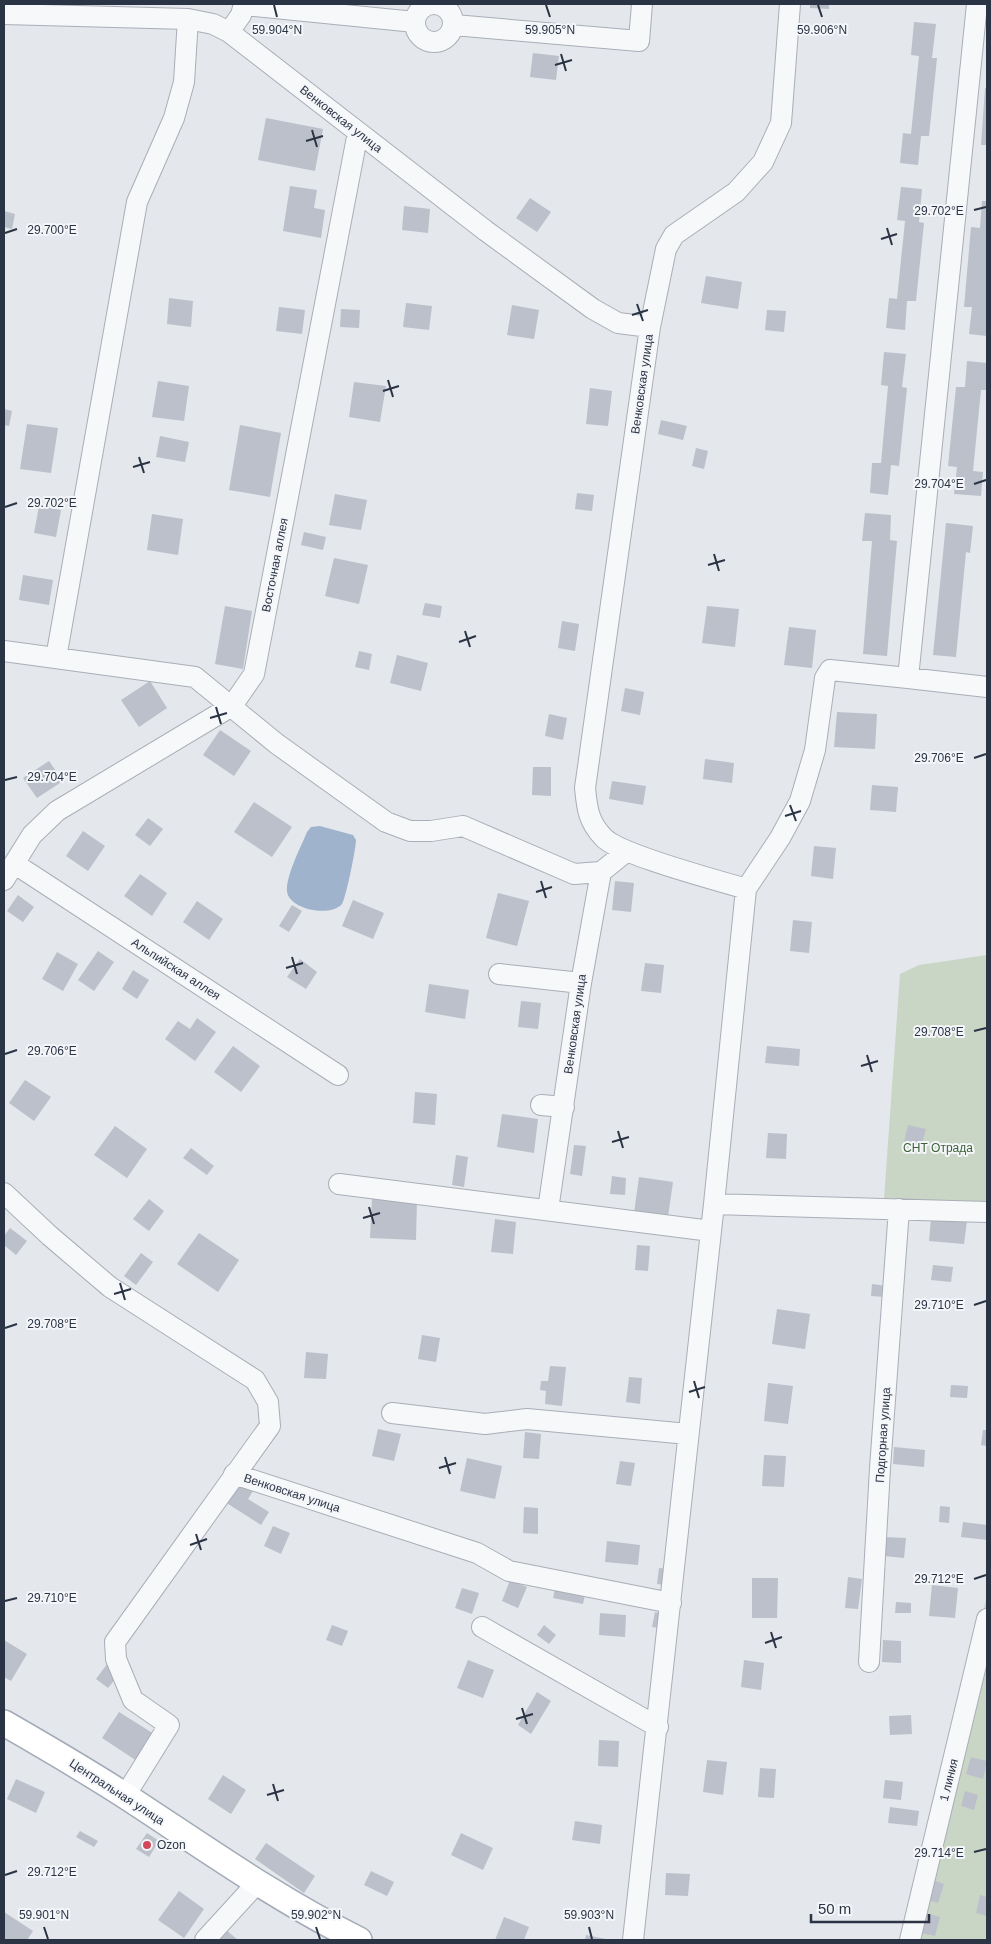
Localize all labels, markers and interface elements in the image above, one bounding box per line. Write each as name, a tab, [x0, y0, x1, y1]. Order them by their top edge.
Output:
text: 59.904°N	[252, 23, 302, 37]
text: 59.905°N	[525, 23, 575, 37]
text: 59.906°N	[797, 23, 847, 37]
street label: Венковская улица	[297, 83, 385, 156]
text: 29.702°E	[914, 204, 964, 218]
text: 29.700°E	[27, 223, 77, 237]
street label: Венковская улица	[628, 333, 656, 435]
text: 29.704°E	[914, 477, 964, 491]
text: 29.702°E	[27, 496, 77, 510]
street label: Восточная аллея	[259, 517, 291, 613]
text: 29.706°E	[914, 751, 964, 765]
text: 29.704°E	[27, 770, 77, 784]
street label: Альпийская аллея	[129, 935, 223, 1003]
street label: Венковская улица	[561, 973, 589, 1075]
text: 29.708°E	[914, 1025, 964, 1039]
text: 29.706°E	[27, 1044, 77, 1058]
park label: СНТ Отрада	[903, 1141, 973, 1155]
text: 29.710°E	[914, 1298, 964, 1312]
text: 29.708°E	[27, 1317, 77, 1331]
street label: Подгорная улица	[873, 1386, 893, 1483]
street label: Венковская улица	[242, 1471, 342, 1515]
text: 29.712°E	[914, 1572, 964, 1586]
text: 29.710°E	[27, 1591, 77, 1605]
street label: Центральная улица	[67, 1756, 167, 1828]
street label: 1 линия	[937, 1757, 961, 1803]
place label: Ozon	[157, 1838, 186, 1852]
marker: Ozon	[141, 1839, 153, 1851]
text: 29.714°E	[914, 1846, 964, 1860]
text: 29.712°E	[27, 1865, 77, 1879]
scale bar	[811, 1892, 928, 1924]
text: 50 m	[818, 1900, 851, 1917]
text: 59.901°N	[19, 1908, 69, 1922]
text: 59.902°N	[291, 1908, 341, 1922]
text: 59.903°N	[564, 1908, 614, 1922]

